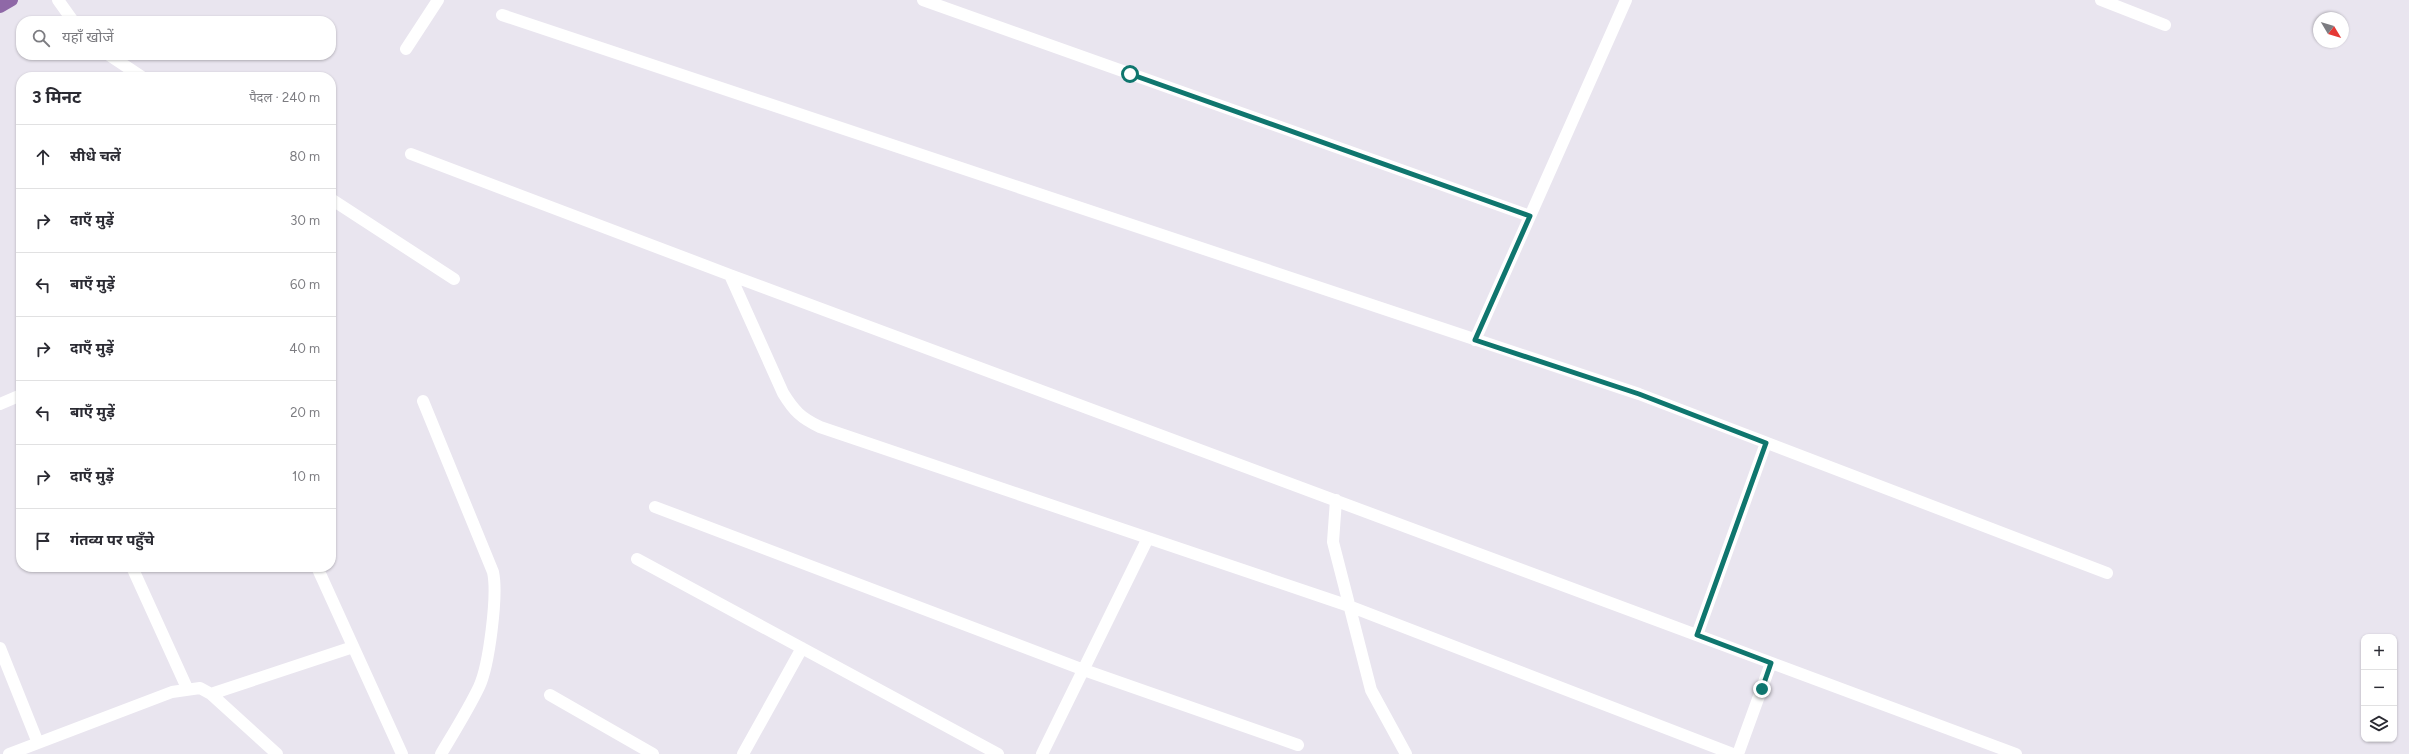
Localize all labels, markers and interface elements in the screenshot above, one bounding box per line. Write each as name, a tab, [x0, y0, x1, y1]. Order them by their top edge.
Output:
north arrow	[2313, 12, 2349, 48]
search box	[16, 16, 336, 60]
icon: search	[30, 27, 52, 49]
text: यहाँ खोजें	[62, 28, 114, 46]
route start	[1121, 65, 1139, 83]
text: 3 मिनट	[32, 87, 81, 107]
text: पैदल · 240 m	[249, 90, 320, 105]
icon: ahead	[32, 146, 54, 168]
text: सीधे चलें	[70, 147, 121, 165]
text: 80 m	[289, 149, 320, 164]
icon: right	[32, 210, 54, 232]
text: दाएँ मुड़ें	[70, 211, 114, 229]
text: 30 m	[290, 213, 320, 228]
icon: left	[32, 274, 54, 296]
text: बाएँ मुड़ें	[70, 275, 115, 293]
text: 60 m	[290, 277, 320, 292]
icon: right	[32, 338, 54, 360]
text: दाएँ मुड़ें	[70, 339, 114, 357]
text: 40 m	[289, 341, 320, 356]
icon: left	[32, 402, 54, 424]
text: बाएँ मुड़ें	[70, 403, 115, 421]
text: 20 m	[290, 405, 320, 420]
icon: right	[32, 466, 54, 488]
text: दाएँ मुड़ें	[70, 467, 114, 485]
text: 10 m	[292, 469, 320, 484]
icon: arrive	[32, 530, 54, 552]
text: गंतव्य पर पहुँचे	[70, 531, 154, 549]
map controls	[2361, 634, 2397, 742]
button: +	[2361, 634, 2397, 670]
button: −	[2361, 670, 2397, 706]
route end	[1753, 680, 1771, 698]
button: layers	[2361, 706, 2397, 742]

